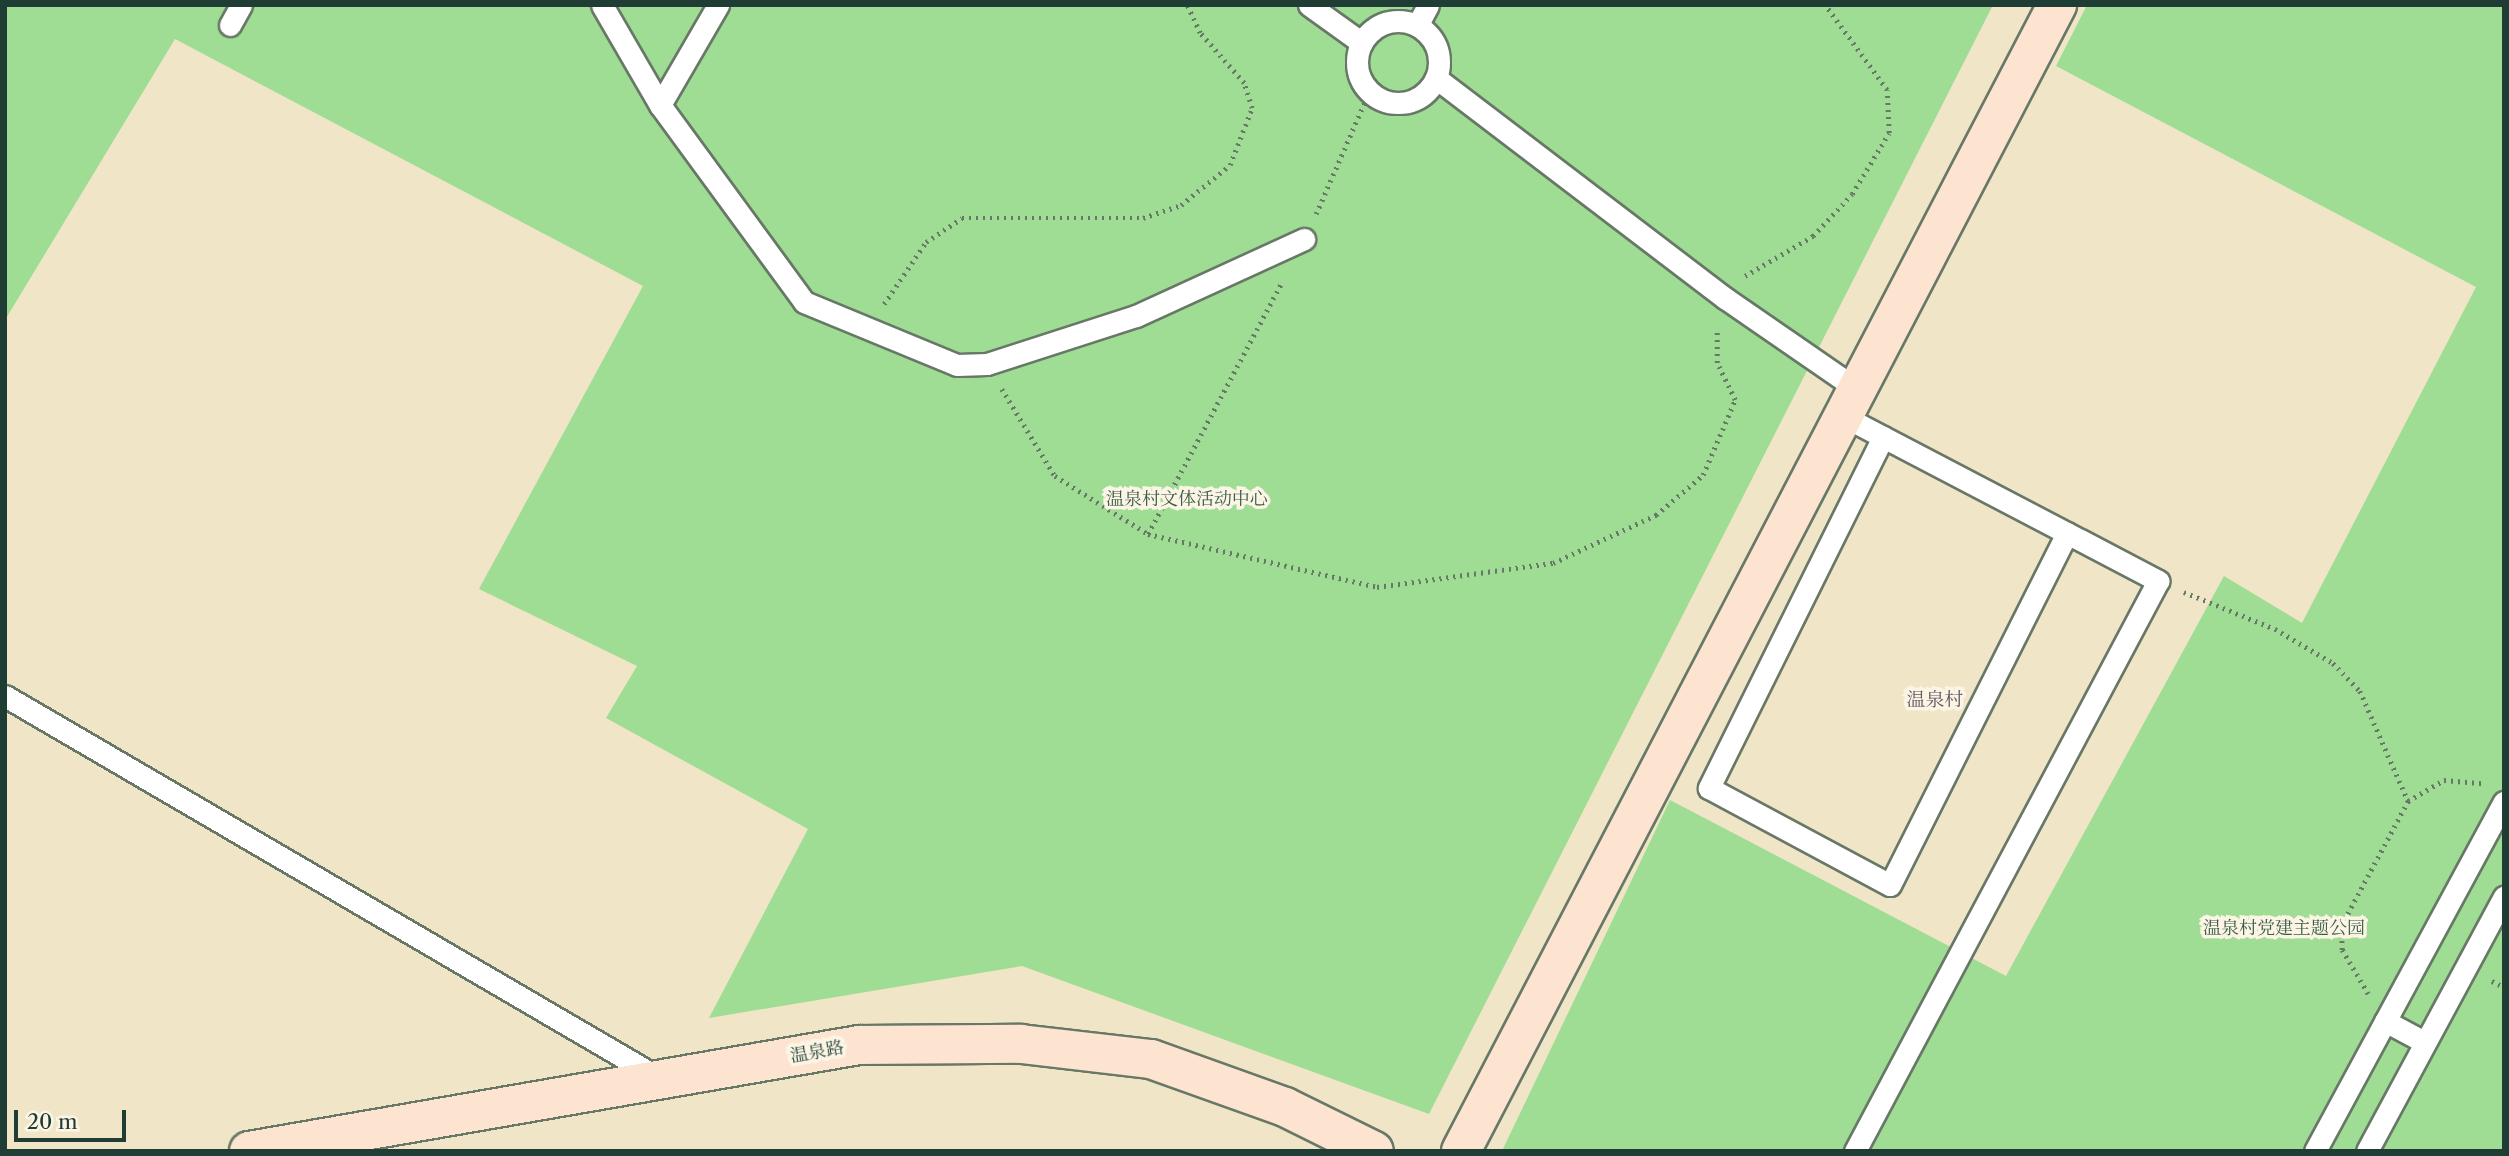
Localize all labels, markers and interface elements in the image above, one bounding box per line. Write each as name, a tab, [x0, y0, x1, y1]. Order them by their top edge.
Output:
park label: 温泉村文体活动中心	[1106, 488, 1268, 510]
district label: 温泉村	[1907, 689, 1963, 711]
park label: 温泉村党建主题公园	[2203, 917, 2365, 939]
street label: 温泉路	[789, 1037, 845, 1067]
scale bar	[18, 1096, 130, 1140]
text: 20 m	[27, 1109, 78, 1134]

